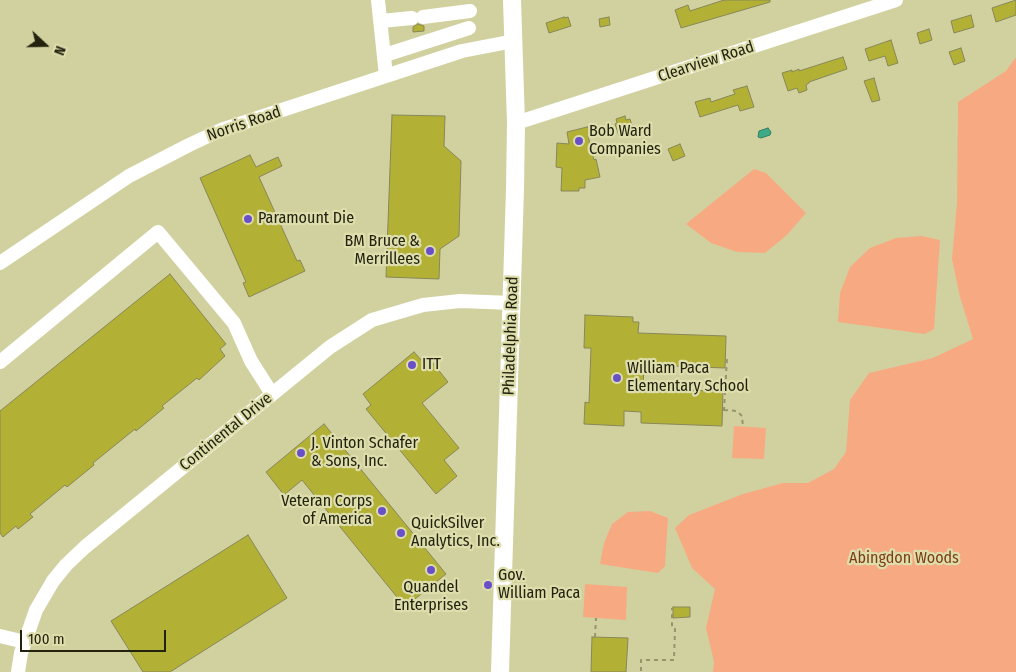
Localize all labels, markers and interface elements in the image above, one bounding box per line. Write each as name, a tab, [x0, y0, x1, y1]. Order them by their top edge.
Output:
north arrow	[20, 20, 70, 70]
street label: Clearview Road	[656, 37, 756, 87]
text: N	[50, 44, 69, 58]
street label: Norris Road	[204, 102, 284, 146]
place label: Bob Ward Companies	[589, 122, 661, 160]
marker: Bob Ward Companies	[573, 135, 585, 147]
place label: Paramount Die	[258, 209, 354, 229]
marker: Paramount Die	[242, 213, 254, 225]
place label: BM Bruce & Merrillees	[345, 232, 420, 270]
marker: BM Bruce & Merrillees	[424, 245, 436, 257]
street label: Philadelphia Road	[499, 276, 523, 396]
place label: ITT	[422, 355, 441, 375]
marker: ITT	[406, 359, 418, 371]
place label: William Paca Elementary School	[627, 359, 749, 397]
marker: William Paca Elementary School	[611, 372, 623, 384]
street label: Continental Drive	[176, 389, 276, 475]
place label: J. Vinton Schafer & Sons, Inc.	[311, 434, 418, 472]
marker: J. Vinton Schafer & Sons, Inc.	[295, 447, 307, 459]
place label: Veteran Corps of America	[281, 492, 372, 530]
marker: Veteran Corps of America	[376, 505, 388, 517]
place label: QuickSilver Analytics, Inc.	[411, 514, 500, 552]
marker: QuickSilver Analytics, Inc.	[395, 527, 407, 539]
park label: Abingdon Woods	[849, 549, 959, 569]
marker: Quandel Enterprises	[425, 564, 437, 576]
place label: Gov. William Paca	[498, 566, 580, 604]
place label: Quandel Enterprises	[394, 578, 468, 616]
marker: Gov. William Paca	[482, 579, 494, 591]
scale bar	[22, 620, 169, 652]
text: 100 m	[28, 630, 65, 648]

